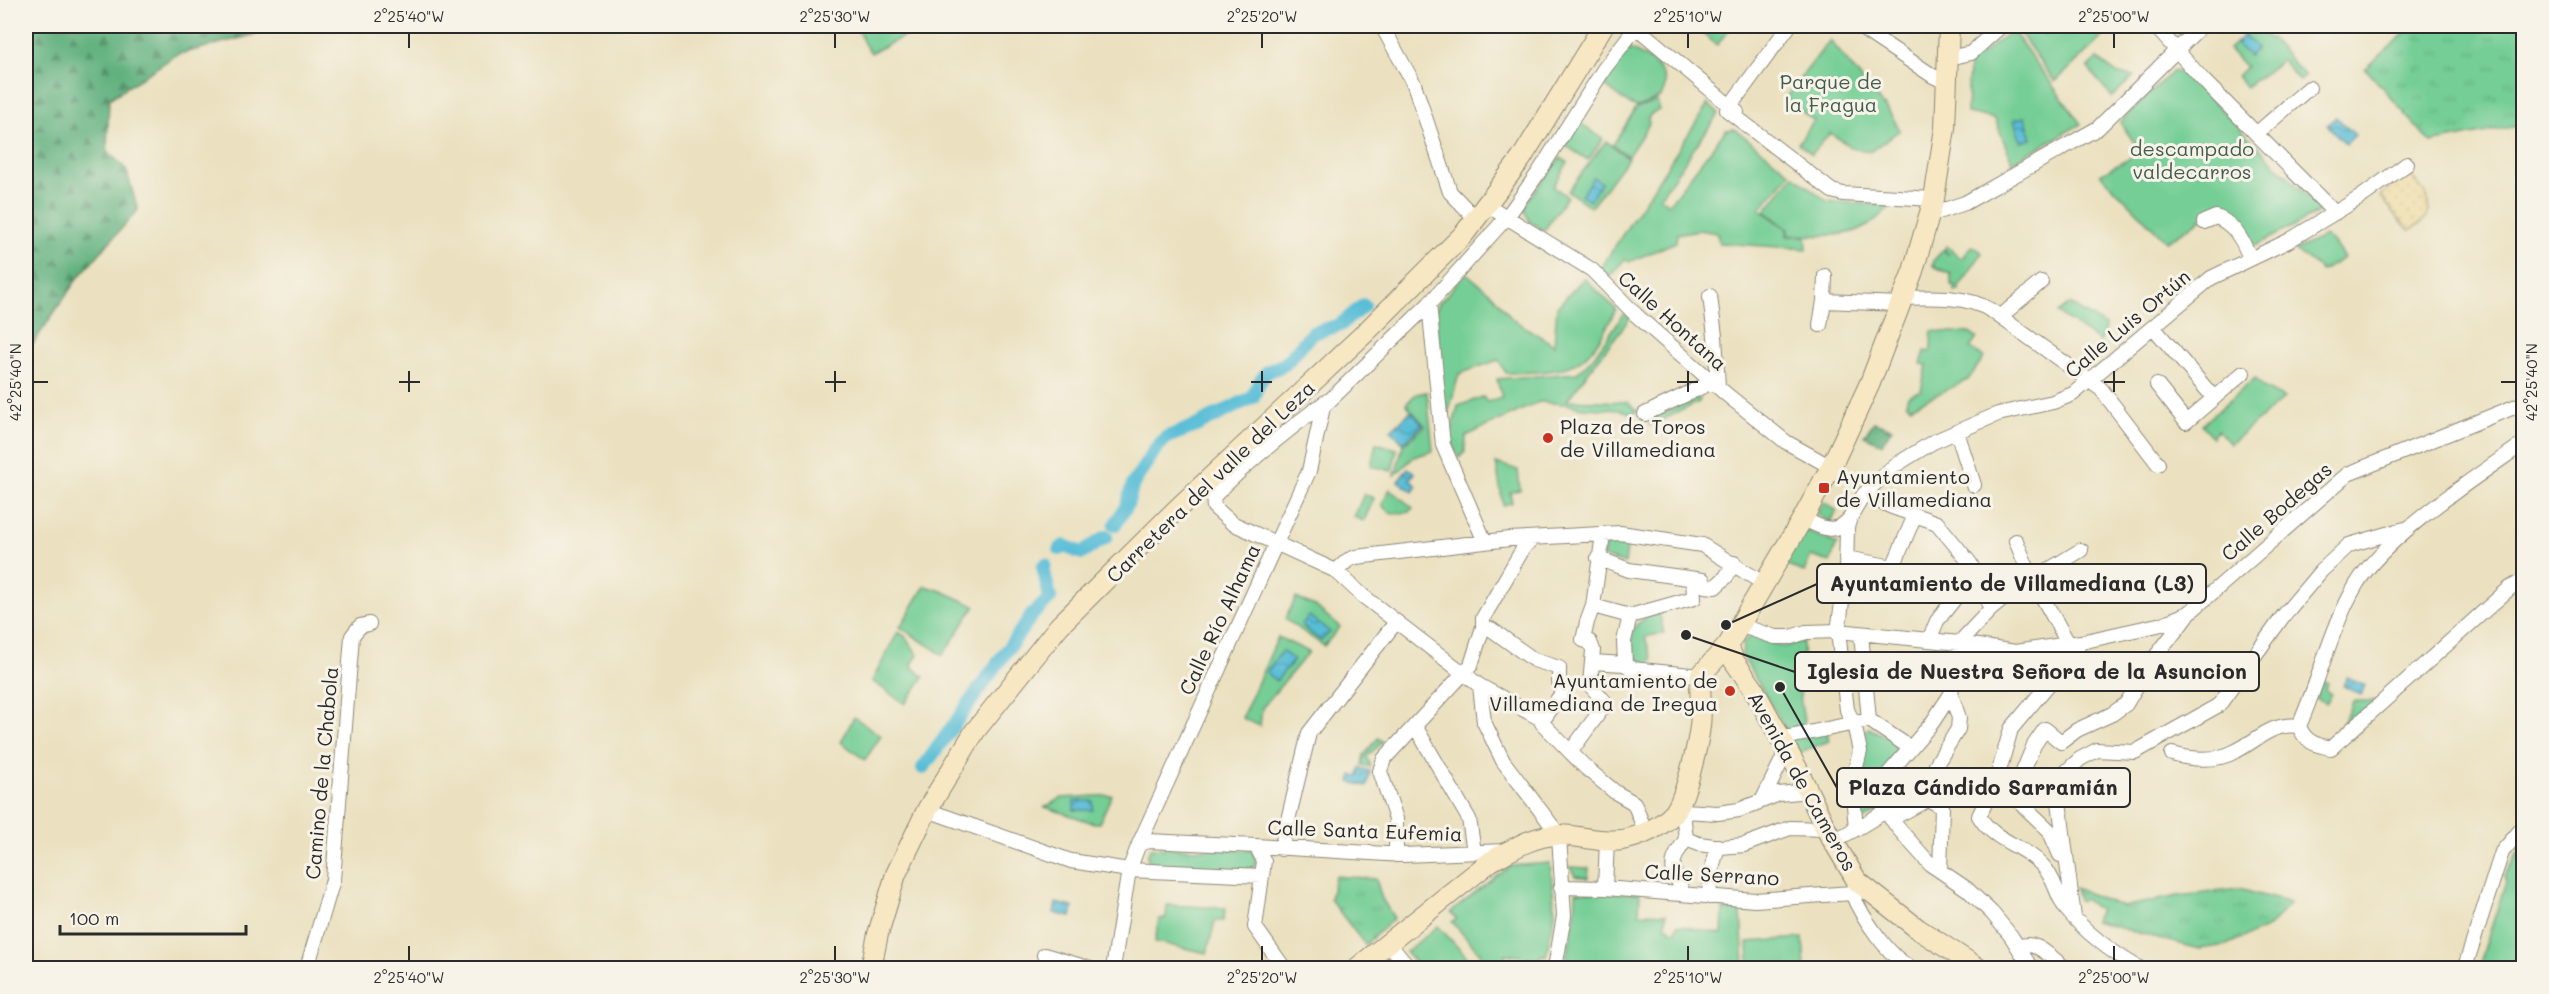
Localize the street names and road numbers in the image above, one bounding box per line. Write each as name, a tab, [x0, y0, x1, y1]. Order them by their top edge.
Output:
street label: Calle Luis Ortún	[2059, 263, 2195, 383]
street label: Calle Hontana	[1613, 264, 1733, 376]
street label: Carretera del valle del Leza	[1100, 374, 1320, 588]
street label: Calle Bodegas	[2215, 456, 2337, 566]
street label: Calle Río Alhama	[1173, 539, 1265, 699]
street label: Camino de la Chabola	[299, 665, 343, 881]
street label: Avenida de Cameros	[1743, 686, 1863, 876]
street label: Calle Santa Eufemia	[1267, 814, 1463, 846]
street label: Calle Serrano	[1644, 857, 1780, 891]

